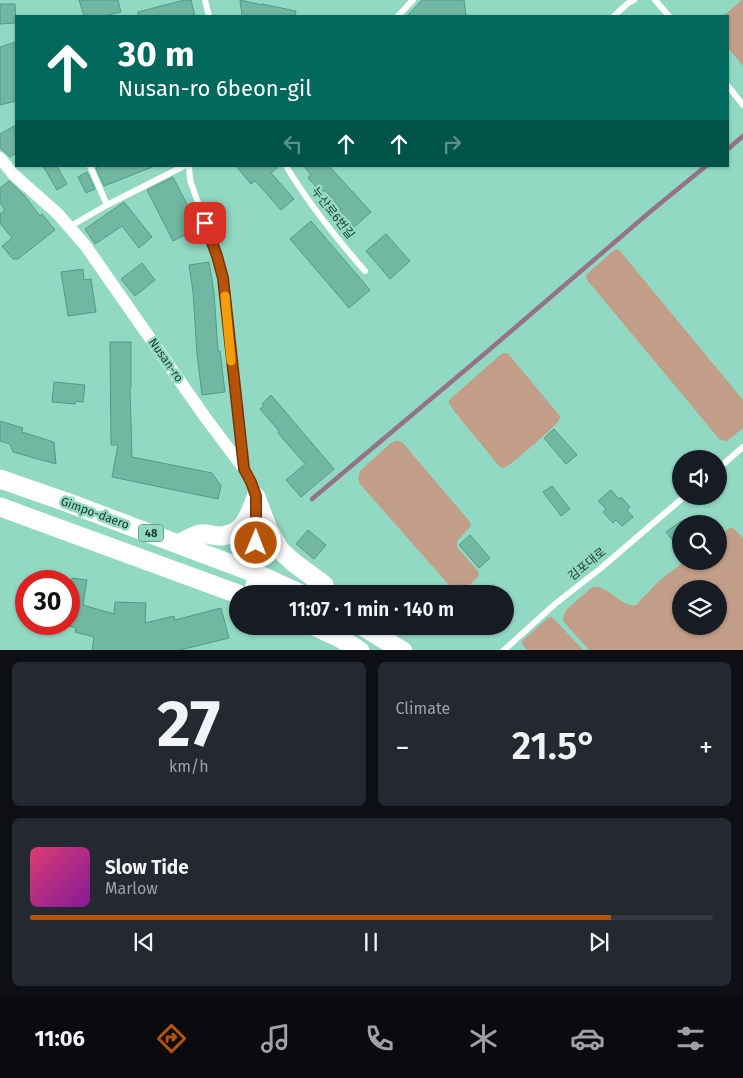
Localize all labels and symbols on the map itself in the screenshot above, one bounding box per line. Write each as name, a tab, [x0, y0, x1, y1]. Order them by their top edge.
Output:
street label: 누산로6번길	[309, 184, 357, 242]
pin	[184, 202, 226, 244]
street label: Nusan-ro	[146, 335, 186, 385]
street label: Gimpo-daero	[59, 494, 131, 532]
position arrow	[229, 516, 281, 568]
road number: 48	[138, 524, 164, 542]
street label: 김포대로	[565, 545, 609, 583]
speed limit sign: 30	[15, 570, 80, 635]

